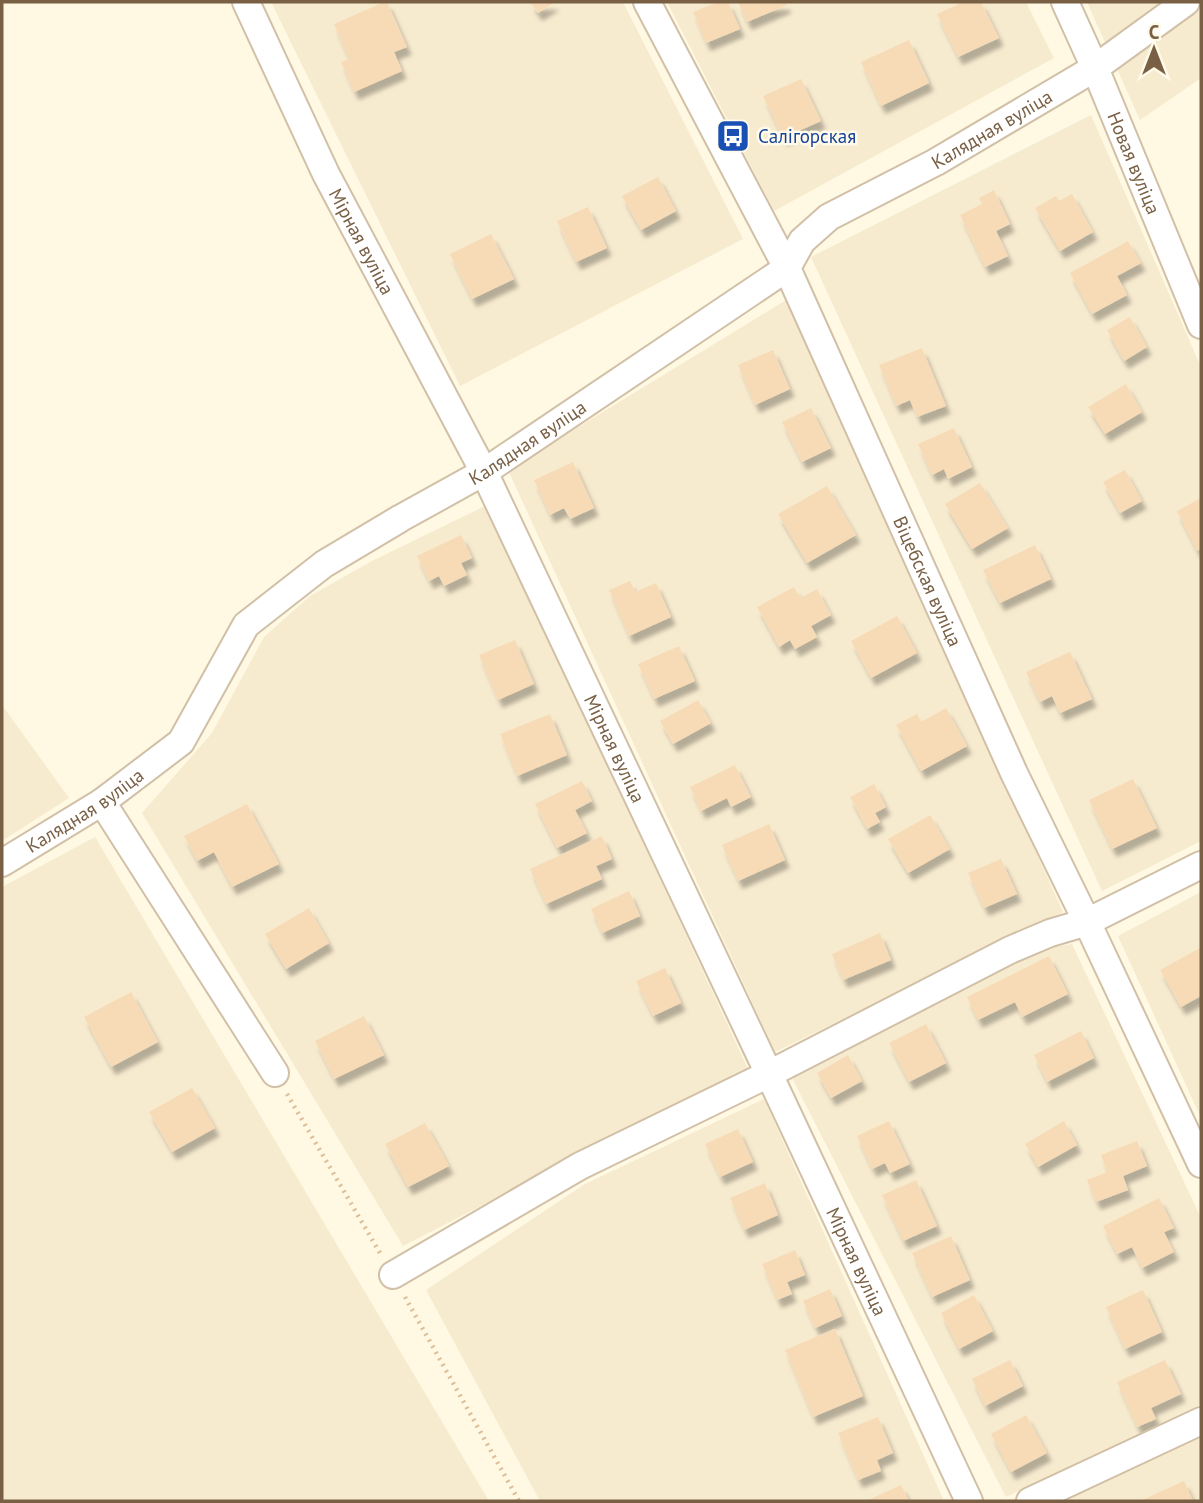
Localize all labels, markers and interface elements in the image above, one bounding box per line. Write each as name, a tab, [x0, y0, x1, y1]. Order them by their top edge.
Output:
north arrow	[1119, 14, 1189, 84]
text: С	[1149, 20, 1160, 44]
street label: Калядная вуліца	[927, 84, 1056, 174]
street label: Новая вуліца	[1102, 108, 1166, 218]
bus stop icon: Салігорская	[714, 117, 752, 155]
place label: Салігорская	[758, 124, 856, 148]
street label: Мірная вуліца	[324, 184, 400, 299]
street label: Калядная вуліца	[464, 395, 591, 490]
street label: Віцебская вуліца	[888, 512, 967, 650]
street label: Мірная вуліца	[579, 691, 651, 807]
street label: Калядная вуліца	[21, 763, 148, 858]
street label: Мірная вуліца	[821, 1203, 892, 1319]

